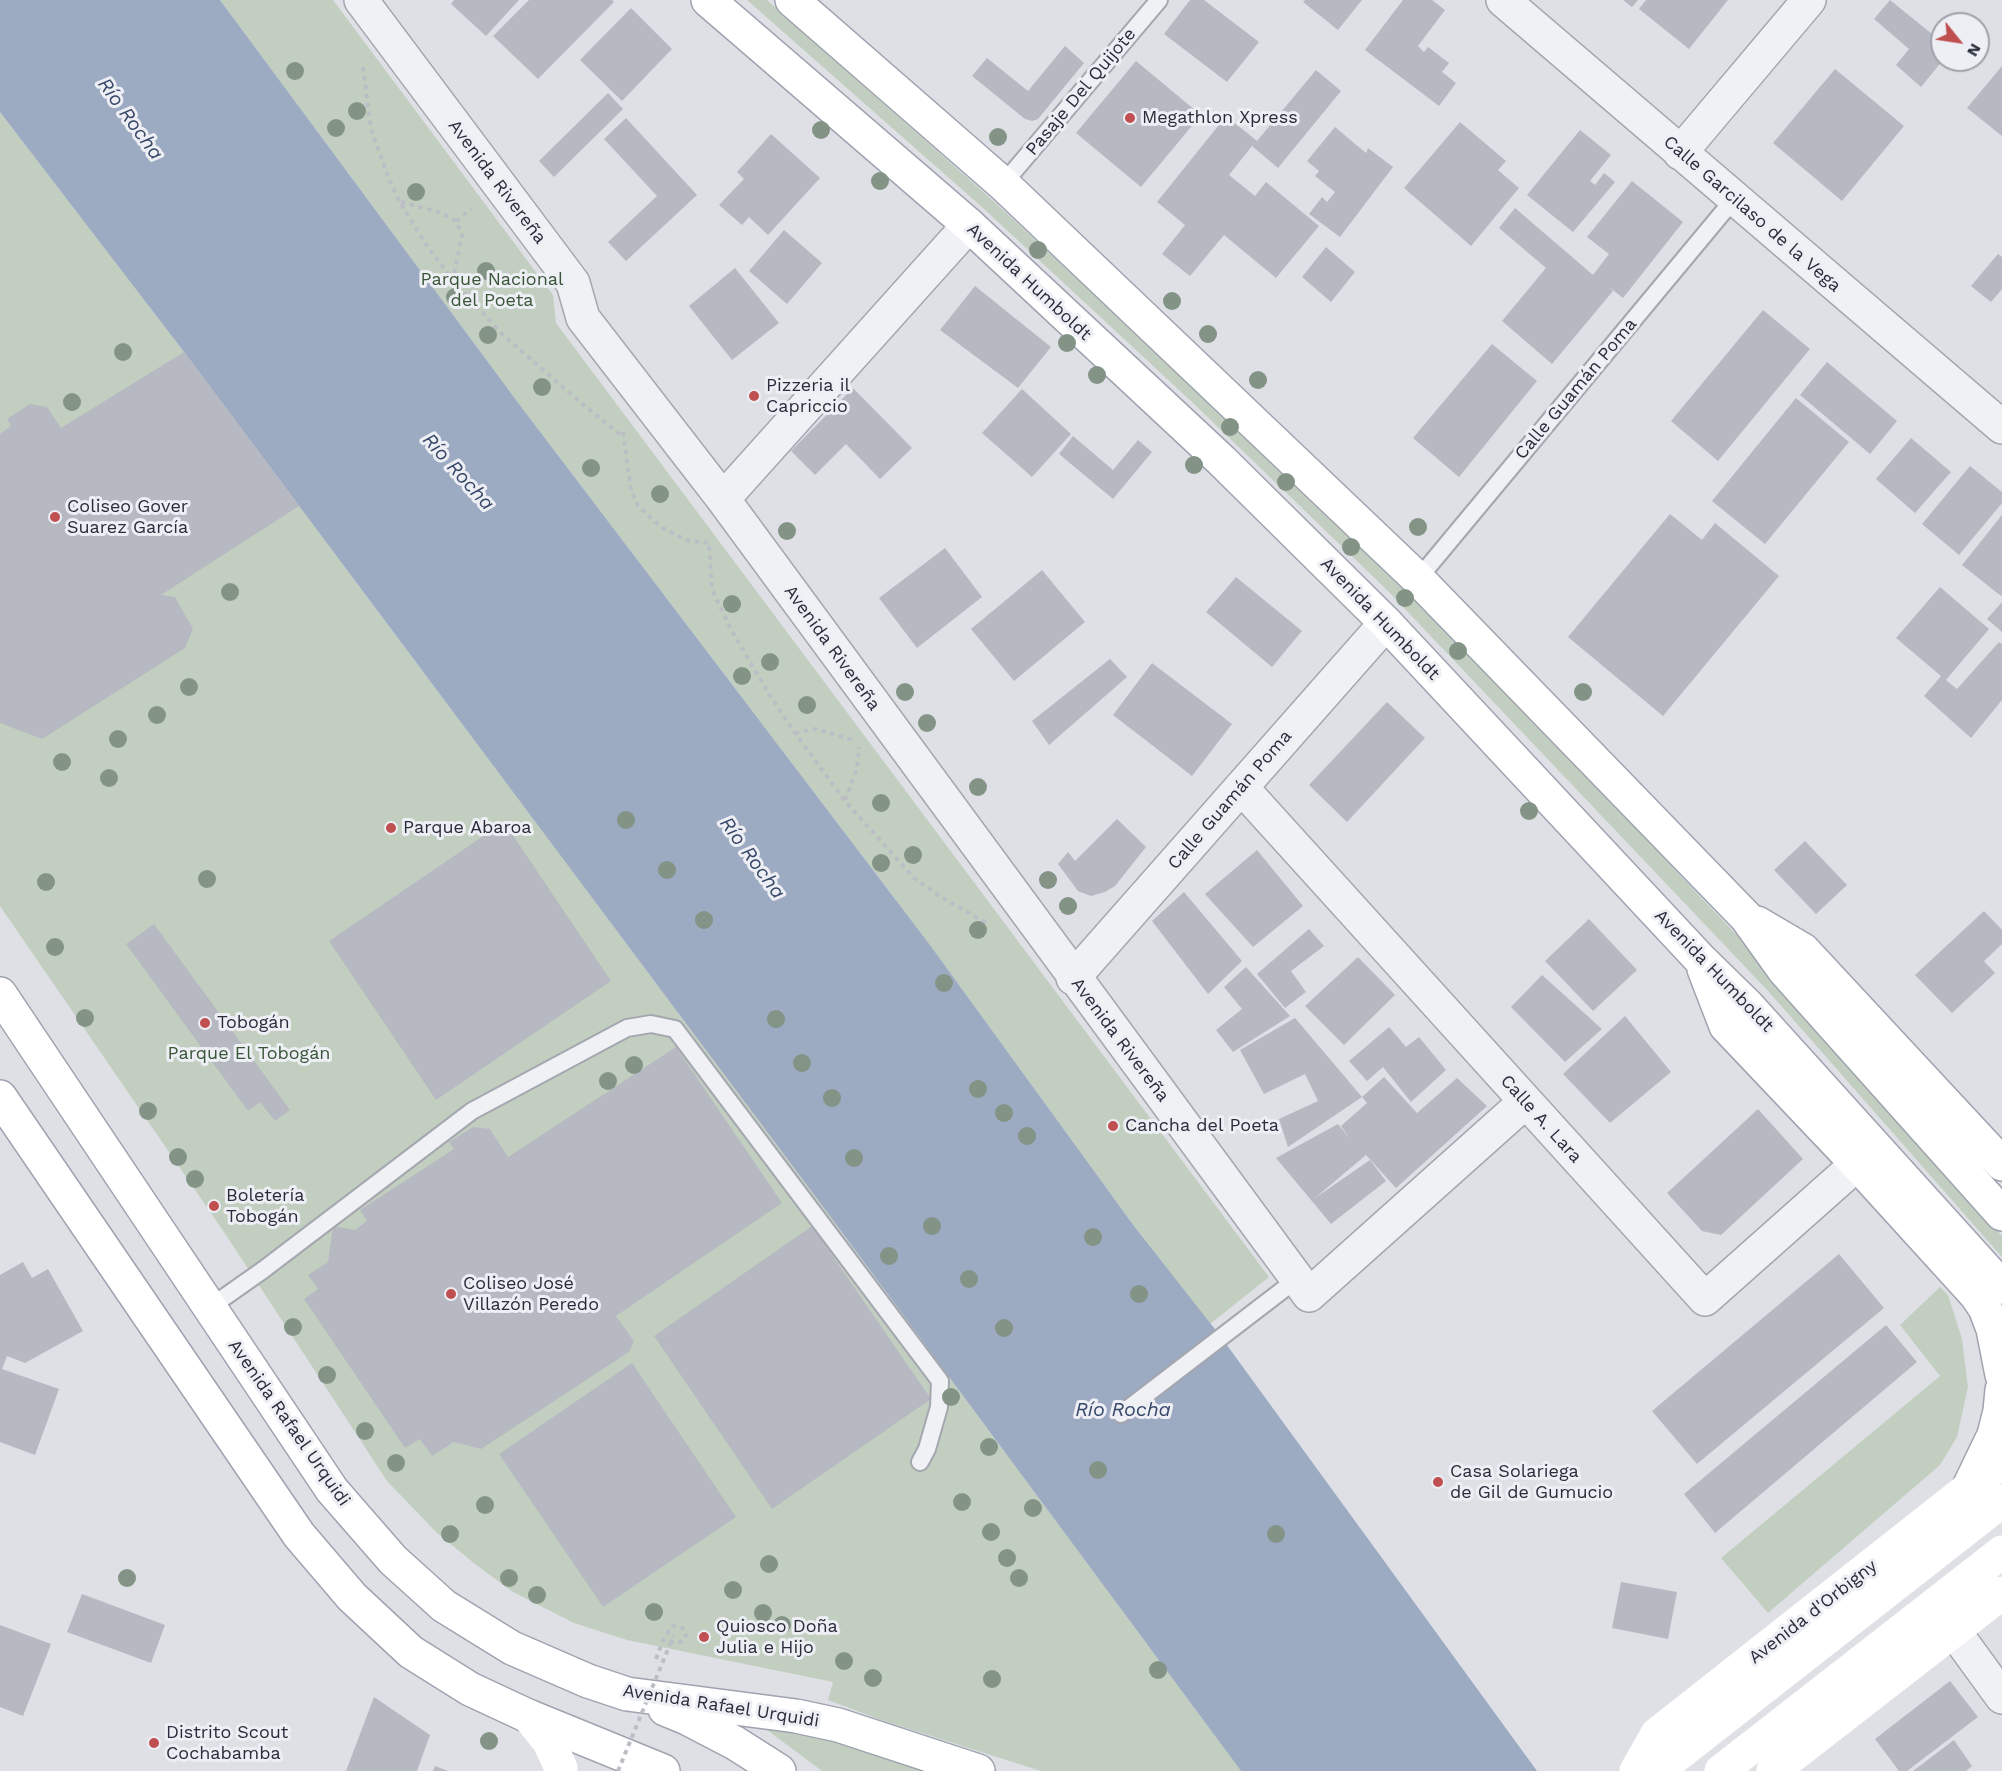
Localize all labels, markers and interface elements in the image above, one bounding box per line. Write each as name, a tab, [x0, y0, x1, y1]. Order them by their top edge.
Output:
north arrow	[1930, 12, 1990, 72]
street label: Pasaje Del Quijote	[1021, 24, 1141, 160]
text: N	[1963, 40, 1985, 60]
water label: Río Rocha	[92, 73, 168, 165]
place label: Megathlon Xpress	[1142, 107, 1298, 129]
marker: Megathlon Xpress	[1123, 111, 1137, 125]
street label: Avenida Rivereña	[443, 116, 551, 248]
street label: Calle Garcilaso de la Vega	[1659, 131, 1845, 297]
street label: Avenida Humboldt	[962, 219, 1096, 345]
park label: Parque Nacional del Poeta	[421, 269, 563, 312]
street label: Calle Guamán Poma	[1511, 314, 1641, 464]
place label: Pizzeria il Capriccio	[766, 375, 850, 418]
marker: Pizzeria il Capriccio	[747, 389, 761, 403]
water label: Río Rocha	[417, 428, 499, 516]
place label: Coliseo Gover Suarez García	[67, 496, 188, 538]
marker: Coliseo Gover Suarez García	[48, 510, 62, 524]
street label: Avenida Humboldt	[1316, 553, 1444, 685]
street label: Avenida Rivereña	[779, 581, 885, 715]
street label: Calle Guamán Poma	[1163, 726, 1297, 874]
water label: Río Rocha	[714, 812, 790, 904]
place label: Parque Abaroa	[403, 817, 532, 839]
marker: Parque Abaroa	[384, 821, 398, 835]
street label: Avenida Humboldt	[1650, 905, 1778, 1037]
street label: Avenida Rivereña	[1066, 974, 1174, 1106]
place label: Tobogán	[217, 1012, 290, 1034]
marker: Tobogán	[198, 1016, 212, 1030]
park label: Parque El Tobogán	[168, 1043, 330, 1065]
street label: Calle A. Lara	[1496, 1070, 1586, 1168]
place label: Cancha del Poeta	[1125, 1115, 1279, 1137]
marker: Cancha del Poeta	[1106, 1119, 1120, 1133]
place label: Boletería Tobogán	[226, 1185, 304, 1228]
marker: Boletería Tobogán	[207, 1199, 221, 1213]
place label: Coliseo José Villazón Peredo	[463, 1273, 599, 1316]
marker: Coliseo José Villazón Peredo	[444, 1287, 458, 1301]
street label: Avenida Rafael Urquidi	[223, 1336, 355, 1510]
water label: Río Rocha	[1075, 1398, 1171, 1422]
place label: Casa Solariega de Gil de Gumucio	[1450, 1461, 1613, 1504]
marker: Casa Solariega de Gil de Gumucio	[1431, 1475, 1445, 1489]
street label: Avenida d'Orbigny	[1745, 1555, 1881, 1669]
place label: Quiosco Doña Julia e Hijo	[716, 1616, 838, 1658]
marker: Quiosco Doña Julia e Hijo	[697, 1630, 711, 1644]
street label: Avenida Rafael Urquidi	[621, 1680, 821, 1732]
place label: Distrito Scout Cochabamba	[166, 1722, 288, 1764]
marker: Distrito Scout Cochabamba	[147, 1736, 161, 1750]

